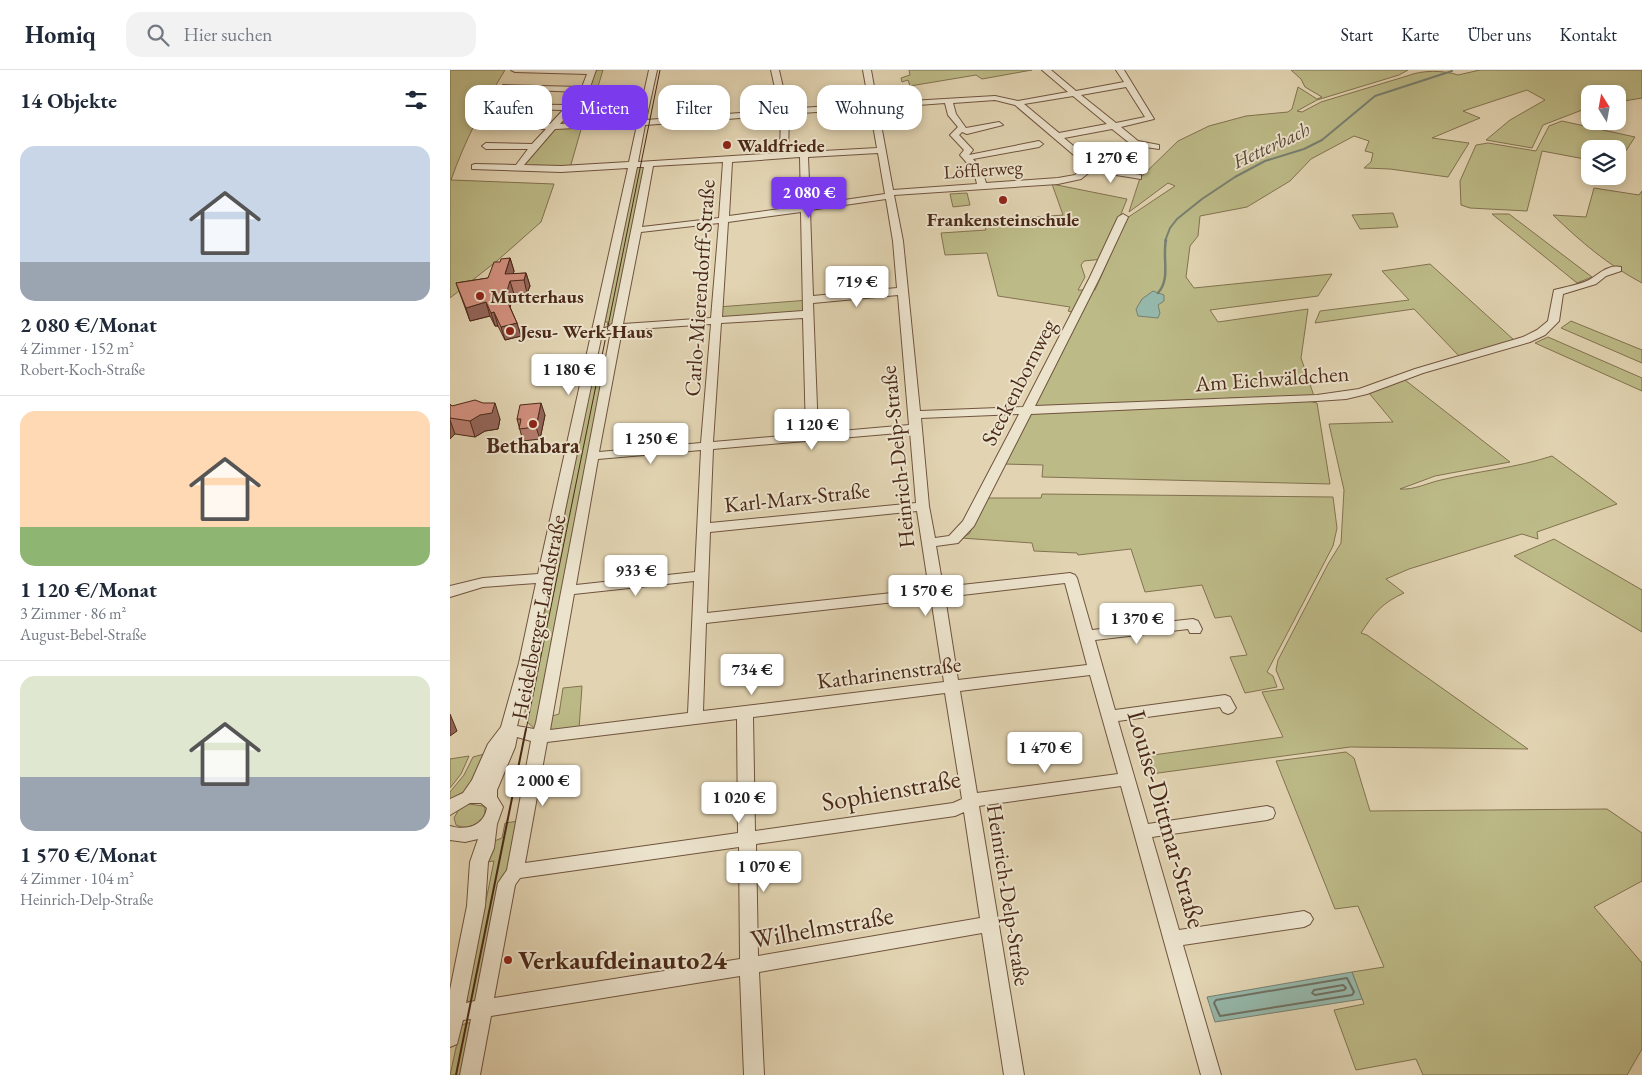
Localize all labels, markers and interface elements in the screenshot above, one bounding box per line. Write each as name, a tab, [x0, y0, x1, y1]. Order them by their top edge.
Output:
search box	[126, 12, 476, 57]
text: Homiq	[25, 19, 96, 50]
icon: search	[144, 21, 172, 49]
text: Hier suchen	[184, 22, 272, 47]
text: Start	[1340, 23, 1373, 46]
text: Karte	[1401, 23, 1439, 46]
text: Über uns	[1467, 23, 1531, 46]
text: Kontakt	[1559, 23, 1617, 46]
chip: Kaufen	[465, 85, 552, 130]
chip: Mieten	[562, 85, 648, 130]
chip: Filter	[658, 85, 730, 130]
chip: Neu	[740, 85, 807, 130]
chip: Wohnung	[817, 85, 922, 130]
north arrow	[1581, 85, 1626, 130]
map controls	[1581, 85, 1626, 185]
icon: filters	[402, 86, 430, 114]
text: 14 Objekte	[20, 87, 117, 114]
water label: Hetterbach	[1227, 116, 1314, 175]
place label: Waldfriede	[737, 133, 825, 158]
marker: Waldfriede	[721, 139, 733, 151]
button: layers	[1581, 140, 1626, 185]
pin: 1 270 €	[1065, 142, 1157, 184]
text: 1 270 €	[1084, 147, 1138, 168]
street label: Löfflerweg	[943, 154, 1024, 185]
pin: 2 080 €	[763, 176, 855, 219]
icon: home	[180, 178, 270, 268]
street label: Carlo-Mierendorff-Straße	[677, 178, 722, 398]
text: 2 080 €	[782, 182, 836, 203]
marker: Frankensteinschule	[997, 194, 1009, 206]
place label: Frankensteinschule	[927, 207, 1079, 232]
pin: 719 €	[822, 266, 892, 308]
text: 719 €	[837, 271, 878, 292]
place label: Mutterhaus	[490, 284, 584, 309]
marker: Mutterhaus	[474, 290, 486, 302]
text: 2 080 €/Monat	[20, 311, 157, 338]
street label: Steckenbornweg	[974, 314, 1063, 450]
place label: Jesu- Werk-Haus	[518, 319, 653, 344]
marker: Jesu- Werk-Haus	[504, 325, 516, 337]
text: 4 Zimmer · 152 m²	[20, 338, 134, 359]
pin: 1 180 €	[523, 354, 615, 396]
text: Robert-Koch-Straße	[20, 359, 145, 380]
text: 1 180 €	[542, 359, 596, 380]
street label: Am Eichwäldchen	[1193, 359, 1351, 398]
street label: Heinrich-Delp-Straße	[873, 364, 921, 550]
pin: 1 120 €	[766, 408, 858, 451]
text: 1 120 €	[785, 414, 839, 435]
marker: Bethabara	[527, 418, 539, 430]
pin: 1 250 €	[605, 422, 697, 465]
text: 1 250 €	[624, 428, 678, 449]
place label: Bethabara	[486, 431, 580, 460]
icon: home	[180, 444, 270, 534]
street label: Karl-Marx-Straße	[723, 475, 872, 520]
street label: Heidelberger Landstraße	[504, 512, 573, 722]
pin: 933 €	[601, 554, 671, 597]
text: 933 €	[616, 560, 657, 581]
pin: 1 570 €	[880, 574, 972, 617]
text: 1 120 €/Monat	[20, 576, 157, 603]
text: 1 570 €	[899, 580, 953, 601]
pin: 1 370 €	[1091, 602, 1183, 645]
text: 3 Zimmer · 86 m²	[20, 603, 126, 624]
text: 1 370 €	[1110, 608, 1164, 629]
text: August-Bebel-Straße	[20, 624, 146, 645]
street label: Katharinenstraße	[815, 649, 963, 696]
pin: 734 €	[717, 654, 787, 696]
text: 734 €	[732, 659, 773, 680]
street label: Louise-Dittmar-Straße	[1120, 706, 1214, 932]
icon: home	[180, 709, 270, 799]
pin: 1 470 €	[999, 732, 1091, 774]
text: 1 470 €	[1018, 737, 1072, 758]
street label: Sophienstraße	[819, 761, 963, 819]
pin: 2 000 €	[497, 764, 589, 807]
text: 2 000 €	[516, 770, 570, 791]
pin: 1 020 €	[693, 782, 785, 824]
text: 1 020 €	[712, 787, 766, 808]
street label: Heinrich-Delp-Straße	[980, 802, 1037, 988]
text: 1 570 €/Monat	[20, 841, 157, 868]
pin: 1 070 €	[718, 850, 810, 893]
text: 1 070 €	[737, 856, 791, 877]
text: 4 Zimmer · 104 m²	[20, 868, 134, 889]
text: Heinrich-Delp-Straße	[20, 889, 153, 910]
street label: Wilhelmstraße	[748, 898, 896, 956]
place label: Verkaufdeinauto24	[518, 943, 727, 977]
marker: Verkaufdeinauto24	[502, 954, 514, 966]

